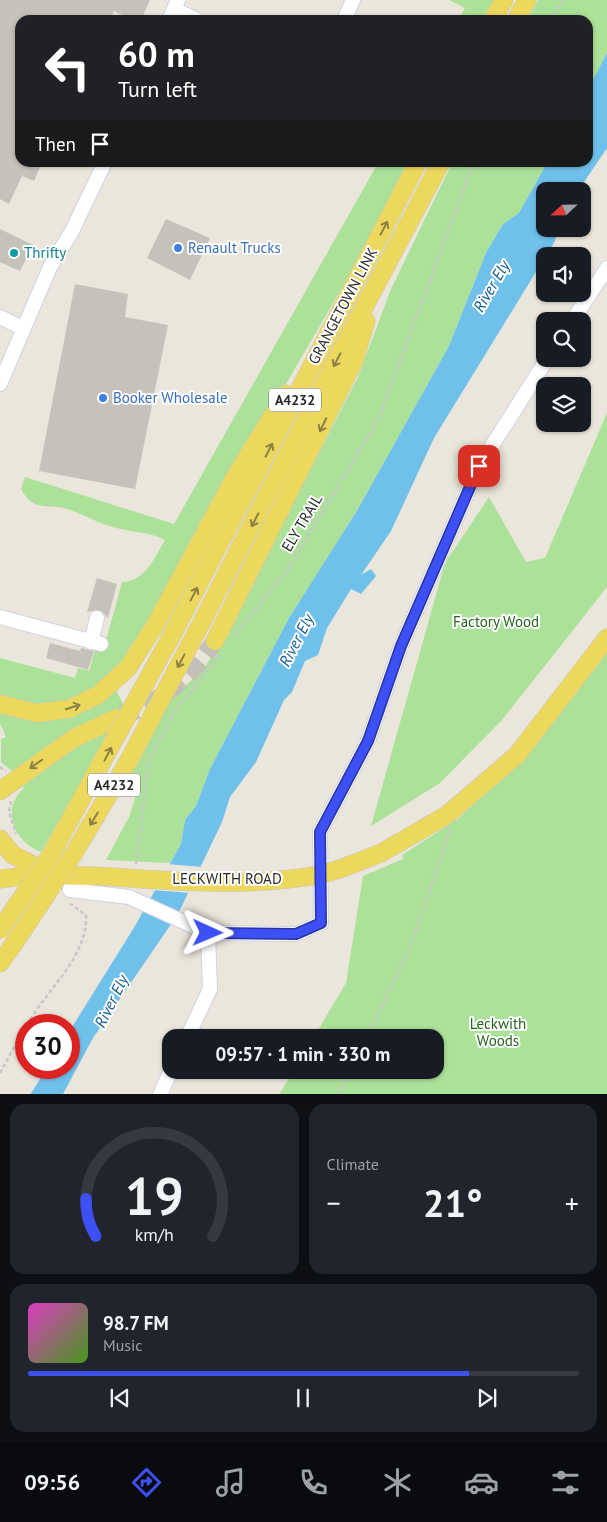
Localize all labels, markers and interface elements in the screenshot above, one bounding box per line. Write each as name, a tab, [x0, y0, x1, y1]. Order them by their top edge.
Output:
text: 60 m	[118, 31, 195, 77]
icon: left	[35, 35, 100, 100]
text: Turn left	[118, 75, 197, 103]
icon: arrive	[86, 130, 114, 158]
text: Then	[35, 132, 76, 156]
north arrow	[536, 182, 591, 238]
map controls	[536, 182, 591, 432]
one-way arrow	[379, 220, 389, 235]
place label: Renault Trucks	[188, 238, 281, 257]
marker: Renault Trucks	[172, 242, 184, 254]
place label: Thrifty	[24, 243, 66, 262]
street label: GRANGETOWN LINK	[304, 244, 381, 367]
marker: Thrifty	[8, 247, 20, 259]
button: sound	[536, 247, 591, 302]
water label: River Ely	[468, 256, 514, 315]
button: search	[536, 312, 591, 367]
one-way arrow	[331, 352, 341, 367]
button: layers	[536, 377, 591, 432]
place label: Booker Wholesale	[113, 388, 228, 407]
road number: A4232	[269, 388, 321, 412]
marker: Booker Wholesale	[97, 392, 109, 404]
one-way arrow	[318, 418, 328, 433]
one-way arrow	[264, 442, 274, 457]
pin	[458, 445, 500, 487]
icon: arrive	[465, 452, 493, 480]
street label: ELY TRAIL	[277, 490, 326, 555]
one-way arrow	[250, 513, 260, 528]
one-way arrow	[189, 586, 199, 601]
water label: River Ely	[274, 610, 318, 670]
park label: Factory Wood	[453, 612, 539, 631]
one-way arrow	[176, 654, 186, 669]
one-way arrow	[65, 702, 80, 711]
one-way arrow	[103, 747, 113, 762]
one-way arrow	[29, 759, 43, 769]
road number: A4232	[88, 774, 140, 796]
one-way arrow	[88, 811, 98, 825]
street label: LECKWITH ROAD	[172, 869, 282, 888]
position arrow	[181, 906, 233, 958]
water label: River Ely	[90, 970, 133, 1031]
speed limit sign: 30	[15, 1014, 80, 1079]
park label: Leckwith Woods	[470, 1014, 526, 1050]
text: 09:57 · 1 min · 330 m	[216, 1042, 390, 1066]
text: Climate	[327, 1154, 379, 1174]
text: 19	[125, 1162, 184, 1229]
text: 21°	[423, 1178, 483, 1227]
text: −	[327, 1184, 341, 1221]
text: +	[565, 1184, 579, 1221]
text: km/h	[135, 1223, 174, 1246]
text: 98.7 FM	[103, 1311, 169, 1335]
text: Music	[103, 1335, 143, 1355]
icon: previous	[106, 1384, 134, 1412]
icon: pause	[289, 1384, 317, 1412]
icon: next	[473, 1384, 501, 1412]
icon: directions	[129, 1465, 164, 1500]
icon: music	[213, 1465, 248, 1500]
icon: phone	[296, 1465, 331, 1500]
icon: climate	[380, 1465, 415, 1500]
icon: car	[464, 1465, 499, 1500]
icon: filters	[548, 1465, 583, 1500]
text: 09:56	[24, 1468, 80, 1496]

